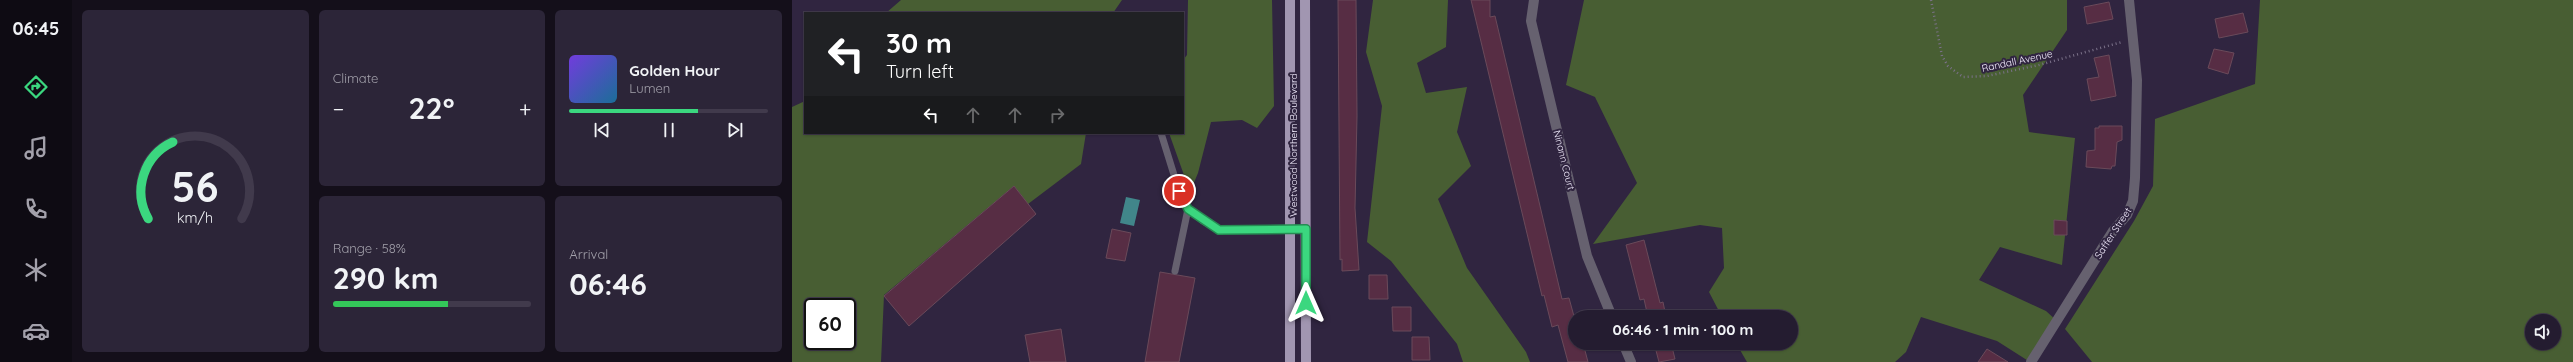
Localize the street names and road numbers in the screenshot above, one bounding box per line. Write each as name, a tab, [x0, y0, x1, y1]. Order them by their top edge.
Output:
street label: Randall Avenue	[1980, 47, 2054, 75]
street label: Westwood Northern Boulevard	[1287, 73, 1300, 217]
street label: Ninann Court	[1550, 129, 1578, 192]
street label: Saffer Street	[2092, 204, 2135, 261]

